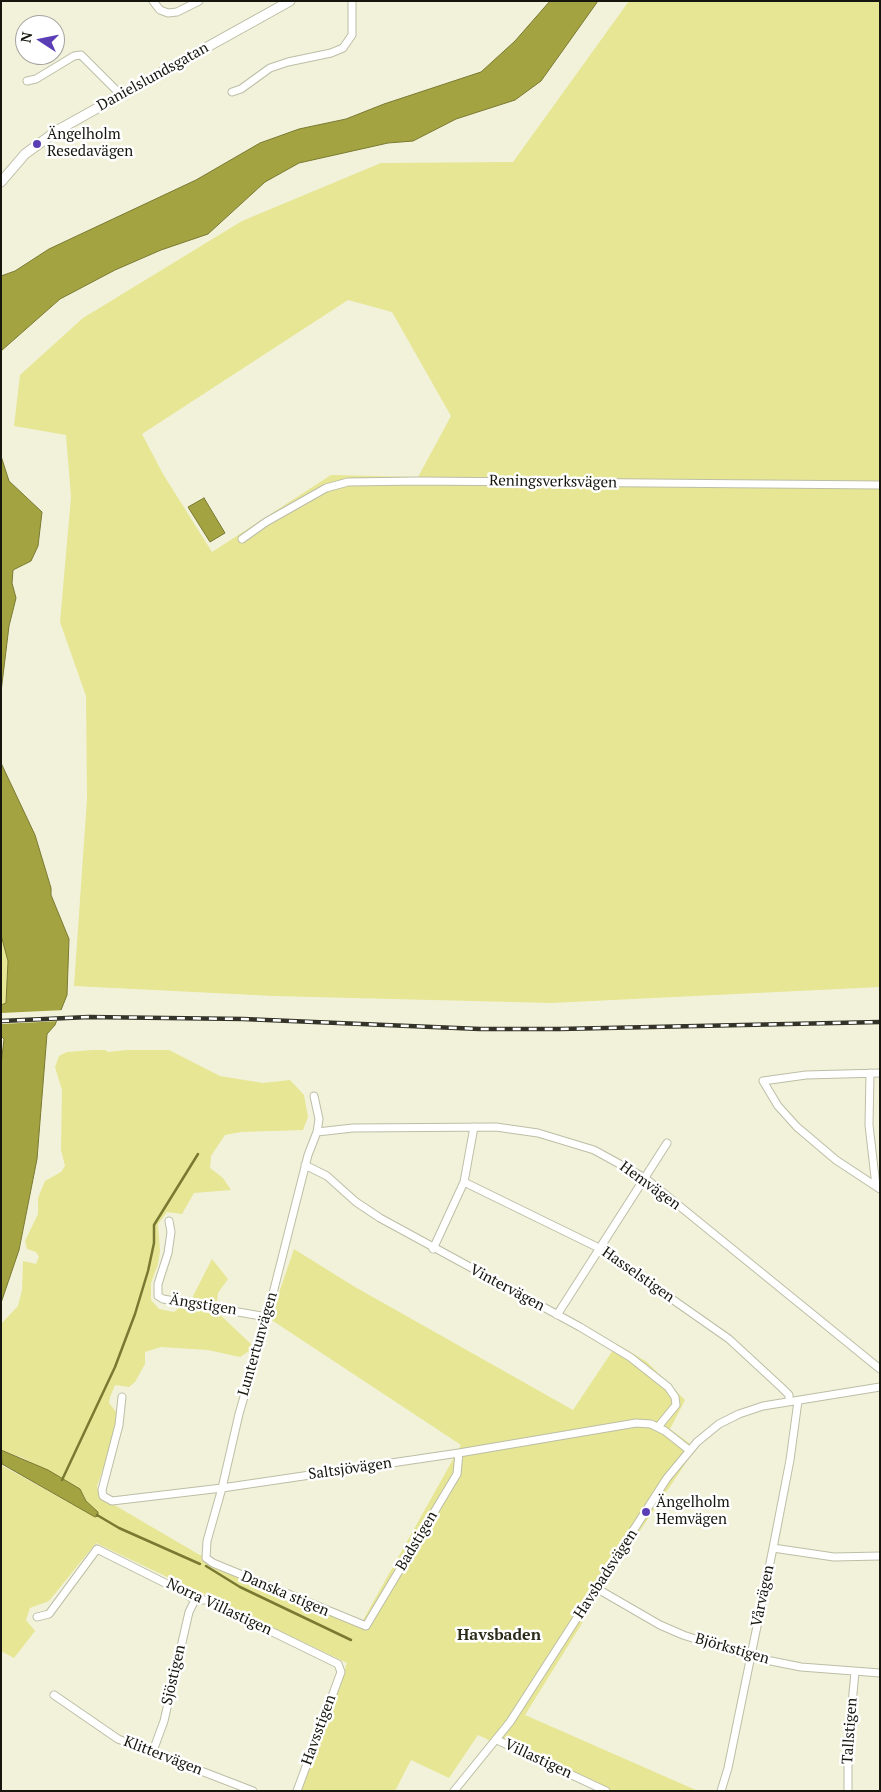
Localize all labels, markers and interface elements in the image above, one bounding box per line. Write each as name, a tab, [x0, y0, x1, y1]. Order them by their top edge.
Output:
north arrow	[15, 15, 65, 65]
text: N	[15, 30, 36, 44]
street label: Danielslundsgatan	[94, 39, 212, 115]
place label: Ängelholm Resedavägen	[47, 126, 133, 161]
marker: Ängelholm Resedavägen	[31, 138, 43, 150]
street label: Reningsverksvägen	[489, 472, 617, 492]
street label: Hemvägen	[616, 1158, 684, 1214]
street label: Hasselstigen	[598, 1243, 678, 1307]
street label: Vintervägen	[466, 1261, 548, 1315]
street label: Luntertunvägen	[235, 1290, 281, 1398]
street label: Ängstigen	[168, 1291, 238, 1319]
street label: Saltsjövägen	[307, 1454, 393, 1484]
place label: Ängelholm Hemvägen	[656, 1494, 730, 1529]
marker: Ängelholm Hemvägen	[640, 1506, 652, 1518]
street label: Badstigen	[392, 1508, 442, 1574]
street label: Havsbadsvägen	[570, 1526, 642, 1622]
street label: Vårvägen	[748, 1563, 778, 1629]
street label: Danska stigen	[238, 1567, 332, 1621]
street label: Norra Villastigen	[163, 1575, 275, 1639]
district label: Havsbaden	[457, 1625, 541, 1645]
street label: Björkstigen	[693, 1630, 771, 1668]
street label: Sjöstigen	[158, 1643, 190, 1707]
street label: Havsstigen	[298, 1692, 340, 1768]
street label: Tallstigen	[839, 1697, 861, 1765]
street label: Klittervägen	[121, 1733, 205, 1779]
street label: Villastigen	[501, 1736, 575, 1782]

